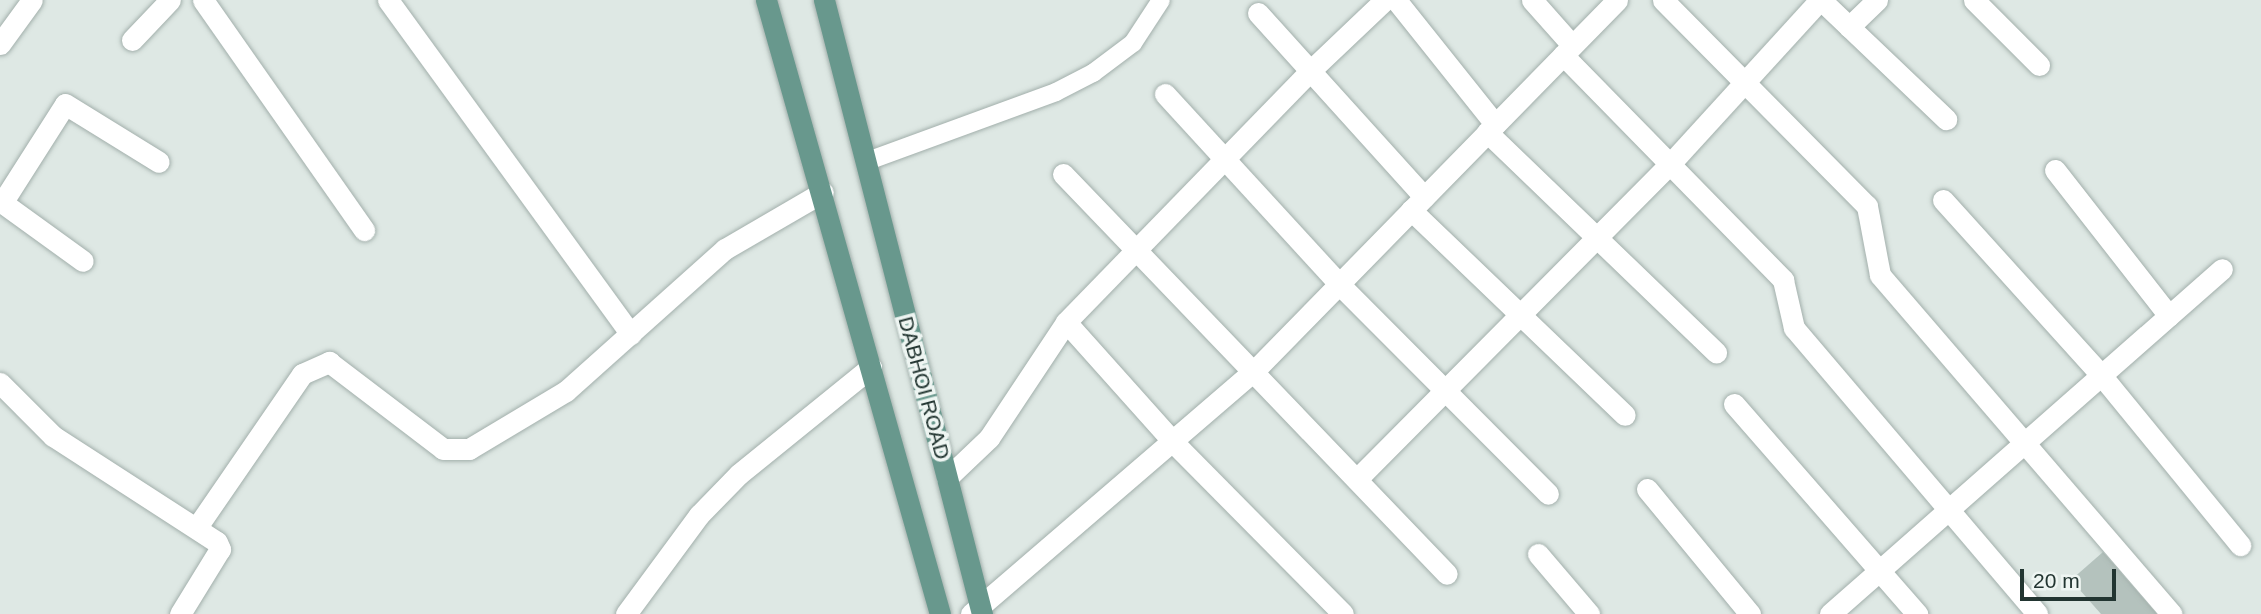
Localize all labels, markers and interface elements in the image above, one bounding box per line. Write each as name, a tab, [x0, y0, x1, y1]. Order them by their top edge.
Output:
street label: DABHOI ROAD	[893, 314, 955, 462]
scale bar	[2023, 554, 2119, 598]
text: 20 m	[2033, 569, 2080, 592]

